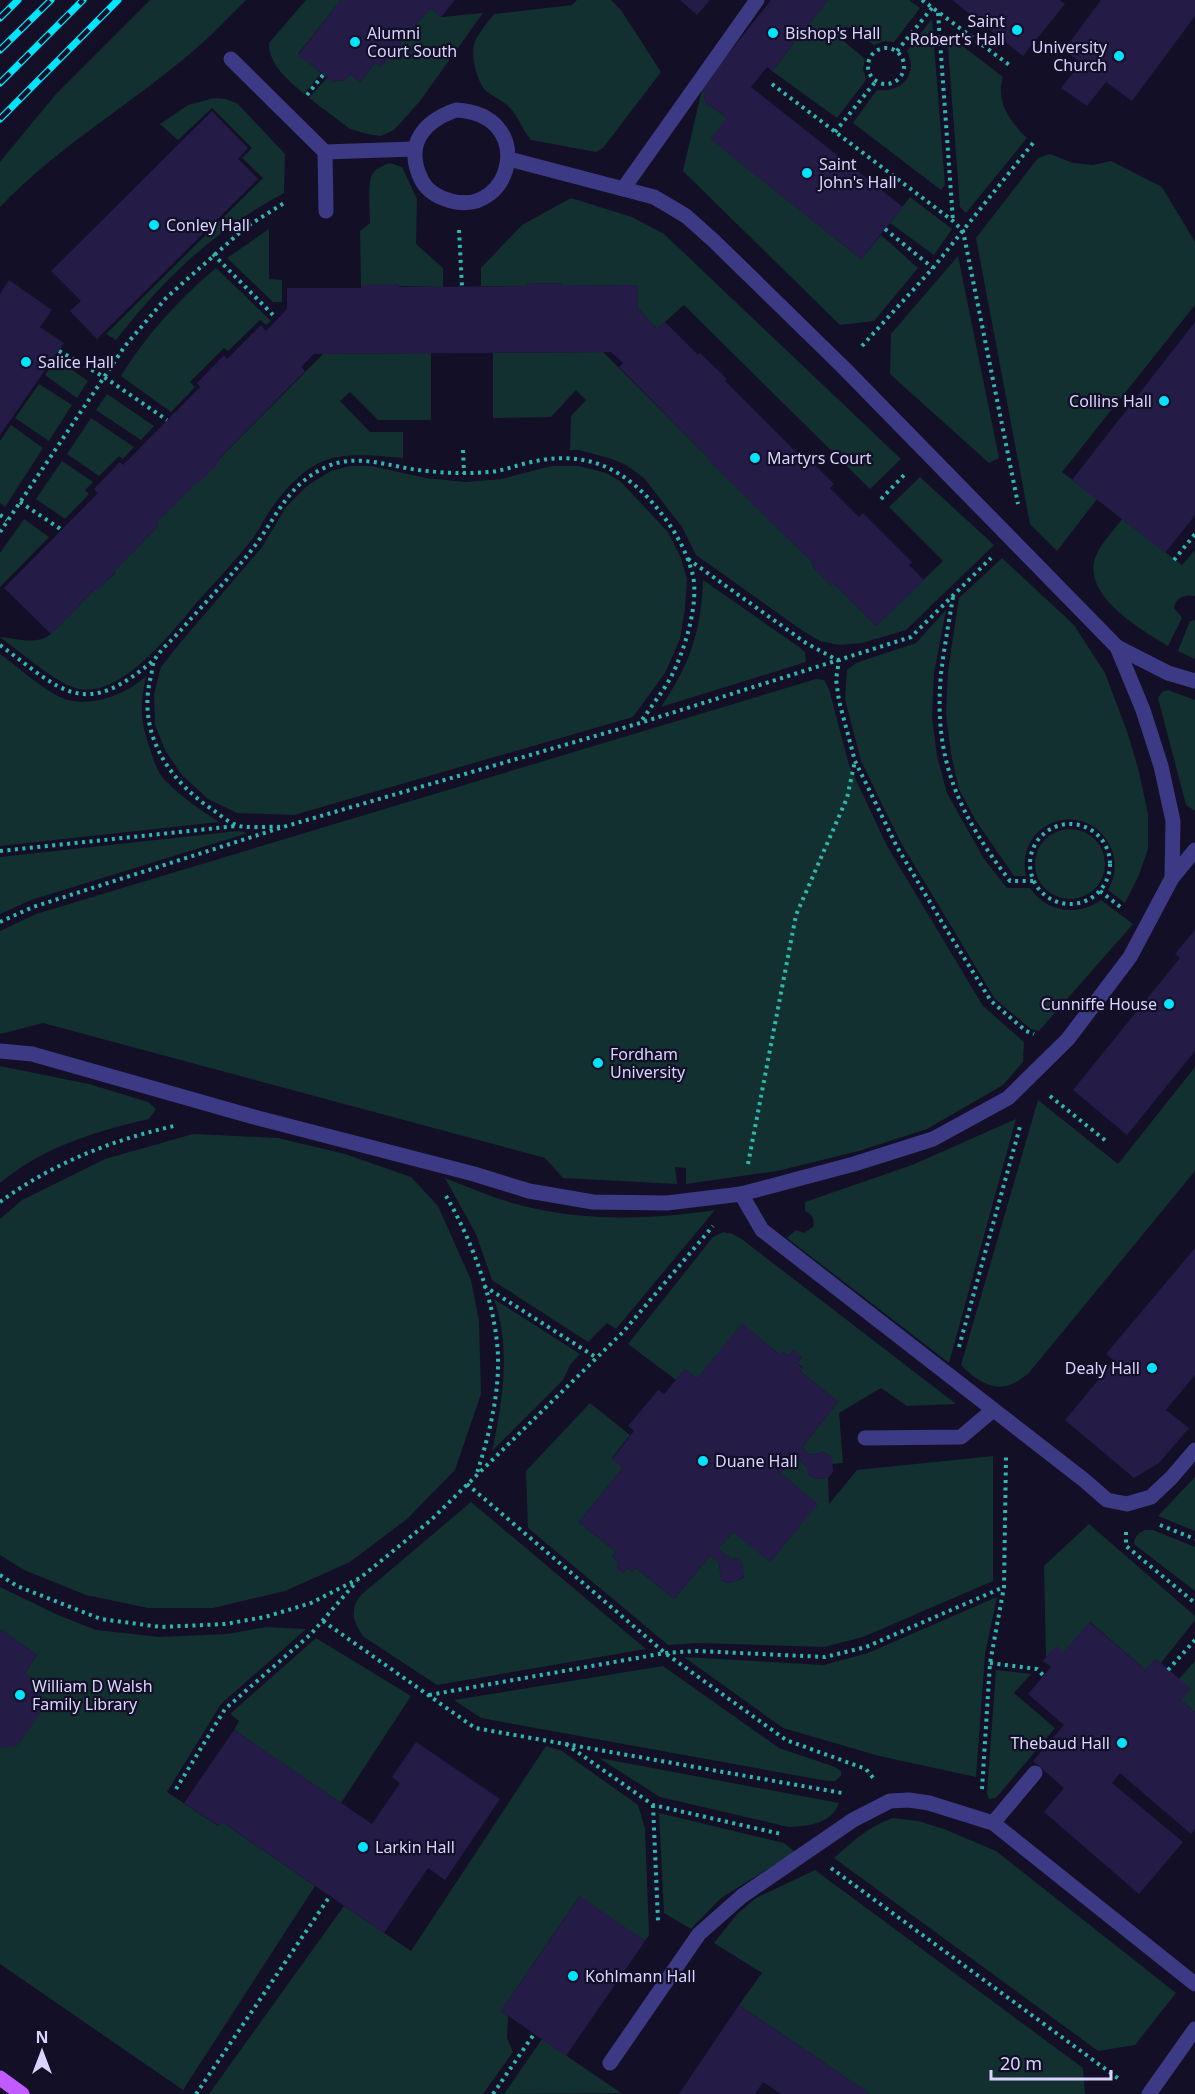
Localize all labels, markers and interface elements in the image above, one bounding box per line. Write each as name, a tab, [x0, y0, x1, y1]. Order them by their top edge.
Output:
place label: Saint Robert's Hall	[910, 10, 1005, 50]
place label: Alumni Court South	[367, 22, 457, 62]
place label: Bishop's Hall	[785, 22, 880, 44]
marker: Saint Robert's Hall	[1010, 23, 1024, 37]
marker: Bishop's Hall	[766, 26, 780, 40]
marker: Alumni Court South	[348, 35, 362, 49]
place label: University Church	[1032, 36, 1108, 76]
marker: University Church	[1112, 49, 1126, 63]
place label: Saint John's Hall	[817, 153, 897, 193]
marker: Saint John's Hall	[800, 166, 814, 180]
place label: Conley Hall	[166, 214, 250, 236]
marker: Conley Hall	[147, 218, 161, 232]
place label: Salice Hall	[38, 351, 114, 373]
marker: Salice Hall	[19, 355, 33, 369]
place label: Collins Hall	[1069, 390, 1152, 412]
marker: Collins Hall	[1157, 394, 1171, 408]
place label: Martyrs Court	[767, 447, 872, 469]
marker: Martyrs Court	[748, 451, 762, 465]
place label: Cunniffe House	[1041, 993, 1157, 1015]
marker: Cunniffe House	[1162, 997, 1176, 1011]
place label: Fordham University	[610, 1043, 686, 1083]
marker: Fordham University	[591, 1056, 605, 1070]
place label: Dealy Hall	[1065, 1357, 1140, 1379]
marker: Dealy Hall	[1145, 1361, 1159, 1375]
place label: Duane Hall	[715, 1450, 798, 1472]
marker: Duane Hall	[696, 1454, 710, 1468]
place label: William D Walsh Family Library	[32, 1675, 153, 1715]
marker: William D Walsh Family Library	[13, 1688, 27, 1702]
place label: Thebaud Hall	[1010, 1732, 1110, 1754]
marker: Thebaud Hall	[1115, 1736, 1129, 1750]
place label: Larkin Hall	[375, 1836, 455, 1858]
marker: Larkin Hall	[356, 1840, 370, 1854]
place label: Kohlmann Hall	[585, 1965, 696, 1987]
marker: Kohlmann Hall	[566, 1969, 580, 1983]
north arrow	[12, 2022, 72, 2082]
text: N	[35, 2026, 49, 2048]
scale bar	[991, 2043, 1111, 2081]
text: 20 m	[1000, 2051, 1042, 2075]

